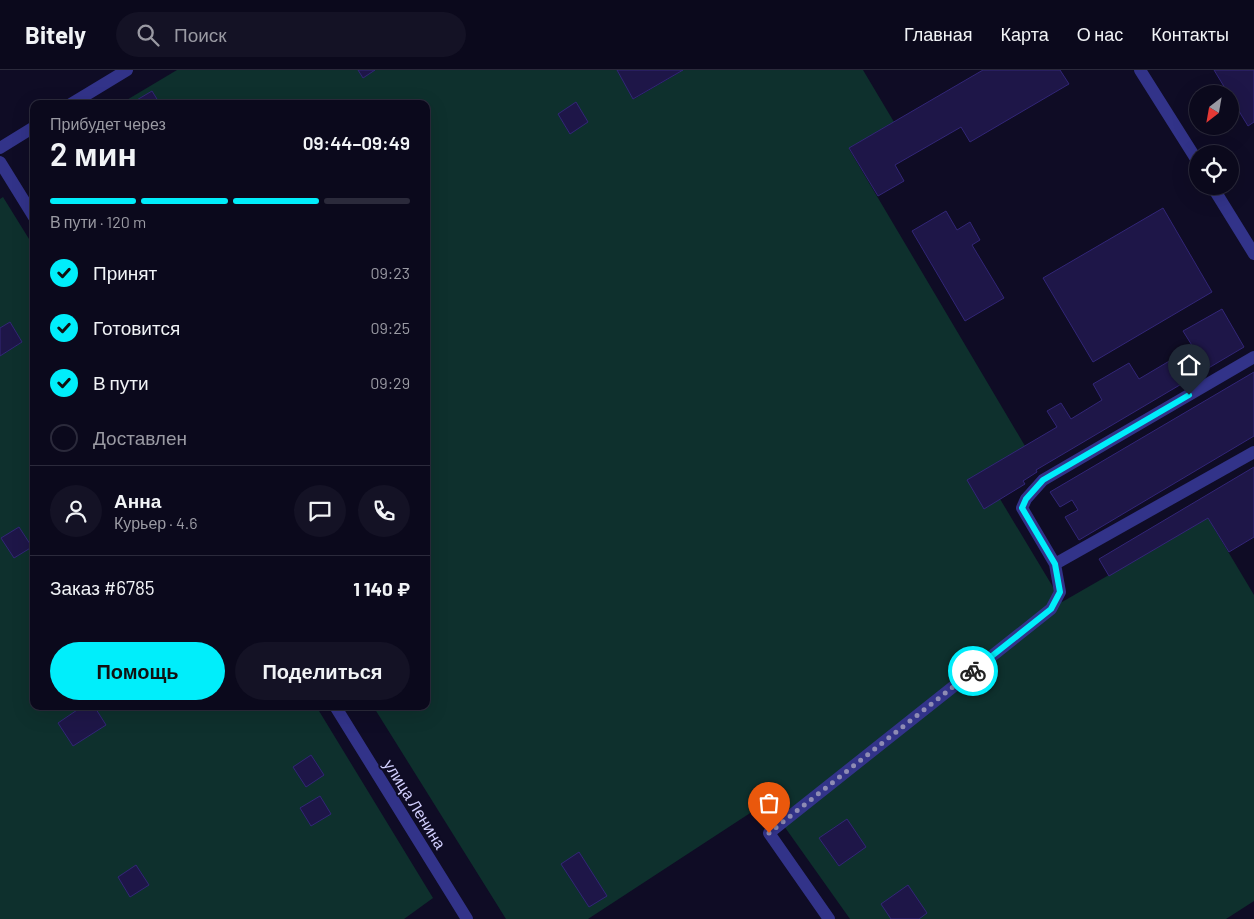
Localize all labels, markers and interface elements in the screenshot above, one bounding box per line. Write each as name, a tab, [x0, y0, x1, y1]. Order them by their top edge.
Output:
search box	[116, 12, 466, 57]
text: Bitely	[25, 20, 86, 49]
icon: search	[134, 21, 162, 49]
text: Поиск	[174, 23, 227, 46]
text: Главная	[904, 23, 973, 45]
text: Карта	[1001, 23, 1049, 45]
text: О нас	[1077, 23, 1123, 45]
text: Контакты	[1151, 23, 1229, 45]
north arrow	[1189, 85, 1239, 135]
map controls	[1189, 85, 1239, 195]
text: Прибудет через	[50, 114, 166, 133]
text: 09:44–09:49	[303, 131, 410, 154]
text: 2 мин	[50, 134, 137, 172]
button: locate	[1189, 145, 1239, 195]
text: В пути · 120 m	[50, 212, 146, 231]
icon: check	[50, 259, 78, 287]
text: Принят	[93, 261, 157, 284]
text: 09:23	[370, 263, 410, 282]
icon: check	[50, 314, 78, 342]
text: Готовится	[93, 316, 180, 339]
text: 09:25	[370, 318, 410, 337]
pin	[1168, 344, 1210, 395]
icon: home	[1175, 351, 1203, 379]
icon: check	[50, 369, 78, 397]
text: В пути	[93, 371, 149, 394]
text: 09:29	[370, 373, 410, 392]
text: Доставлен	[93, 426, 187, 449]
button: person	[50, 485, 102, 537]
button: chat	[294, 485, 346, 537]
button: phone	[358, 485, 410, 537]
text: Анна	[114, 489, 161, 512]
text: Курьер · 4.6	[114, 513, 197, 532]
text: Заказ #6785	[50, 576, 155, 599]
text: 1 140 ₽	[353, 577, 410, 600]
button: Помощь	[50, 642, 225, 700]
button: Поделиться	[235, 642, 410, 700]
courier	[948, 646, 998, 696]
icon: bike	[959, 657, 987, 685]
street label: улица Ленина	[380, 755, 451, 852]
pin	[748, 782, 790, 833]
icon: bag	[755, 789, 783, 817]

